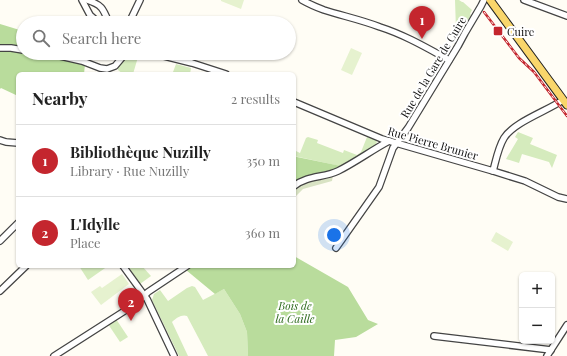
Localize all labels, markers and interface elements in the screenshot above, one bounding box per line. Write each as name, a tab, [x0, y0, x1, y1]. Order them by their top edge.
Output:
pin: 1	[409, 6, 435, 39]
street label: Rue de la Gare de Cuire	[397, 13, 469, 120]
search box	[16, 16, 296, 60]
place label: Cuire	[507, 24, 535, 39]
marker: Cuire	[492, 25, 504, 37]
icon: search	[30, 27, 52, 49]
text: Search here	[62, 28, 141, 48]
text: Nearby	[32, 87, 87, 109]
text: 2 results	[231, 90, 280, 107]
street label: Rue Pierre Brunier	[386, 123, 480, 163]
text: Bibliothèque Nuzilly	[70, 142, 211, 162]
text: 1	[43, 152, 47, 169]
text: 350 m	[246, 152, 280, 169]
text: Library · Rue Nuzilly	[70, 162, 189, 179]
text: L'Idylle	[70, 214, 120, 234]
text: 2	[42, 224, 48, 241]
text: 360 m	[245, 224, 280, 241]
your location	[324, 225, 344, 245]
text: Place	[70, 234, 101, 251]
map controls	[519, 272, 555, 344]
button: +	[519, 272, 555, 308]
pin: 2	[118, 288, 144, 321]
park label: Bois de la Caille	[275, 298, 315, 326]
button: −	[519, 308, 555, 344]

